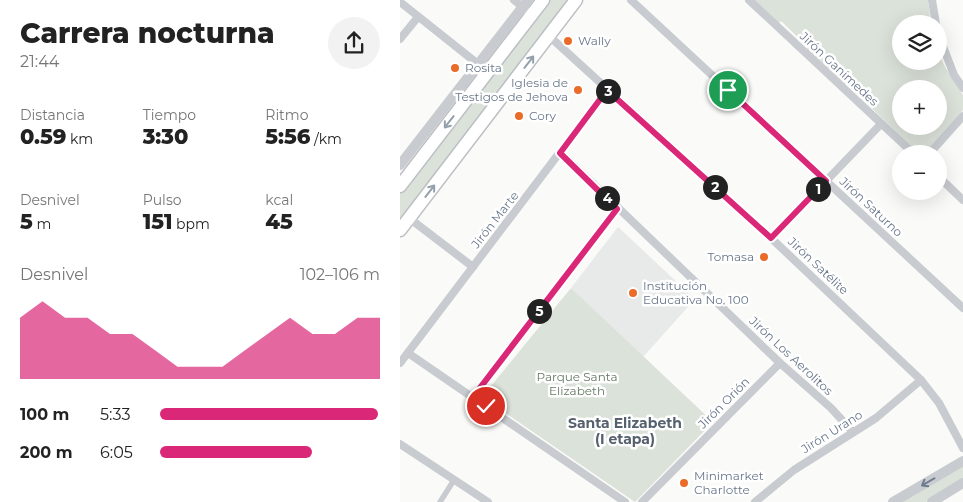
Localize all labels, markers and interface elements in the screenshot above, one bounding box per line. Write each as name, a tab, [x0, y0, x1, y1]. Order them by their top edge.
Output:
map controls	[892, 15, 947, 200]
button: layers	[892, 15, 947, 70]
text: Carrera nocturna	[20, 16, 274, 50]
button: share	[328, 17, 380, 69]
street label: Jirón Ganímedes	[796, 28, 882, 109]
place label: Wally	[578, 33, 611, 48]
marker: Wally	[562, 35, 574, 47]
text: 21:44	[20, 52, 59, 71]
one-way arrow	[523, 56, 534, 69]
place label: Rosita	[465, 60, 502, 75]
marker: Rosita	[449, 62, 461, 74]
pin	[707, 69, 749, 111]
place label: Iglesia de Testigos de Jehova	[455, 75, 568, 104]
icon: arrive	[714, 76, 742, 104]
pin: 3	[596, 78, 620, 104]
button: +	[892, 80, 947, 135]
text: 3	[604, 82, 613, 100]
marker: Iglesia de Testigos de Jehova	[572, 84, 584, 96]
text: Distancia	[20, 106, 85, 124]
text: Tiempo	[143, 106, 196, 124]
text: Ritmo	[265, 106, 308, 124]
place label: Cory	[529, 108, 556, 123]
marker: Cory	[513, 110, 525, 122]
one-way arrow	[444, 115, 454, 129]
text: 0.59	[20, 124, 66, 149]
text: 3:30	[143, 124, 188, 149]
text: 5:56	[265, 124, 310, 149]
text: km	[66, 130, 93, 148]
text: /km	[310, 130, 342, 148]
button: −	[892, 145, 947, 200]
street label: Jirón Saturno	[836, 173, 906, 240]
pin: 2	[702, 174, 728, 200]
pin: 1	[806, 176, 830, 202]
text: 2	[711, 178, 720, 196]
text: 1	[816, 180, 821, 198]
one-way arrow	[424, 185, 435, 198]
pin: 4	[594, 186, 620, 210]
street label: Jirón Marte	[467, 188, 521, 252]
text: 4	[603, 189, 612, 207]
text: Desnivel	[20, 191, 80, 209]
text: Pulso	[143, 191, 182, 209]
text: kcal	[265, 191, 293, 209]
text: 5	[20, 209, 33, 234]
text: 151	[143, 209, 172, 234]
text: 45	[265, 209, 293, 234]
text: m	[33, 215, 51, 233]
text: bpm	[172, 215, 210, 233]
street label: Jirón Satélite	[784, 233, 852, 297]
place label: Tomasa	[707, 249, 754, 264]
marker: Tomasa	[758, 251, 770, 263]
text: Desnivel	[20, 265, 88, 284]
text: 102–106 m	[300, 265, 380, 284]
place label: Institución Educativa No. 100	[643, 278, 749, 307]
marker: Institución Educativa No. 100	[627, 287, 639, 299]
pin: 5	[526, 298, 552, 324]
text: 5	[535, 302, 544, 320]
street label: Jirón Los Aerolitos	[746, 312, 836, 398]
park label: Parque Santa Elizabeth	[536, 369, 618, 398]
street label: Jirón Orión	[694, 374, 752, 432]
pin	[465, 385, 507, 427]
icon: check	[472, 392, 500, 420]
text: 100 m	[20, 405, 69, 424]
text: 5:33	[100, 405, 130, 424]
street label: Jirón Urano	[798, 407, 865, 457]
district label: Santa Elizabeth (I etapa)	[568, 414, 682, 448]
text: 200 m	[20, 443, 72, 462]
text: 6:05	[100, 443, 133, 462]
place label: Minimarket Charlotte	[694, 468, 764, 497]
marker: Minimarket Charlotte	[678, 477, 690, 489]
one-way arrow	[922, 477, 936, 487]

